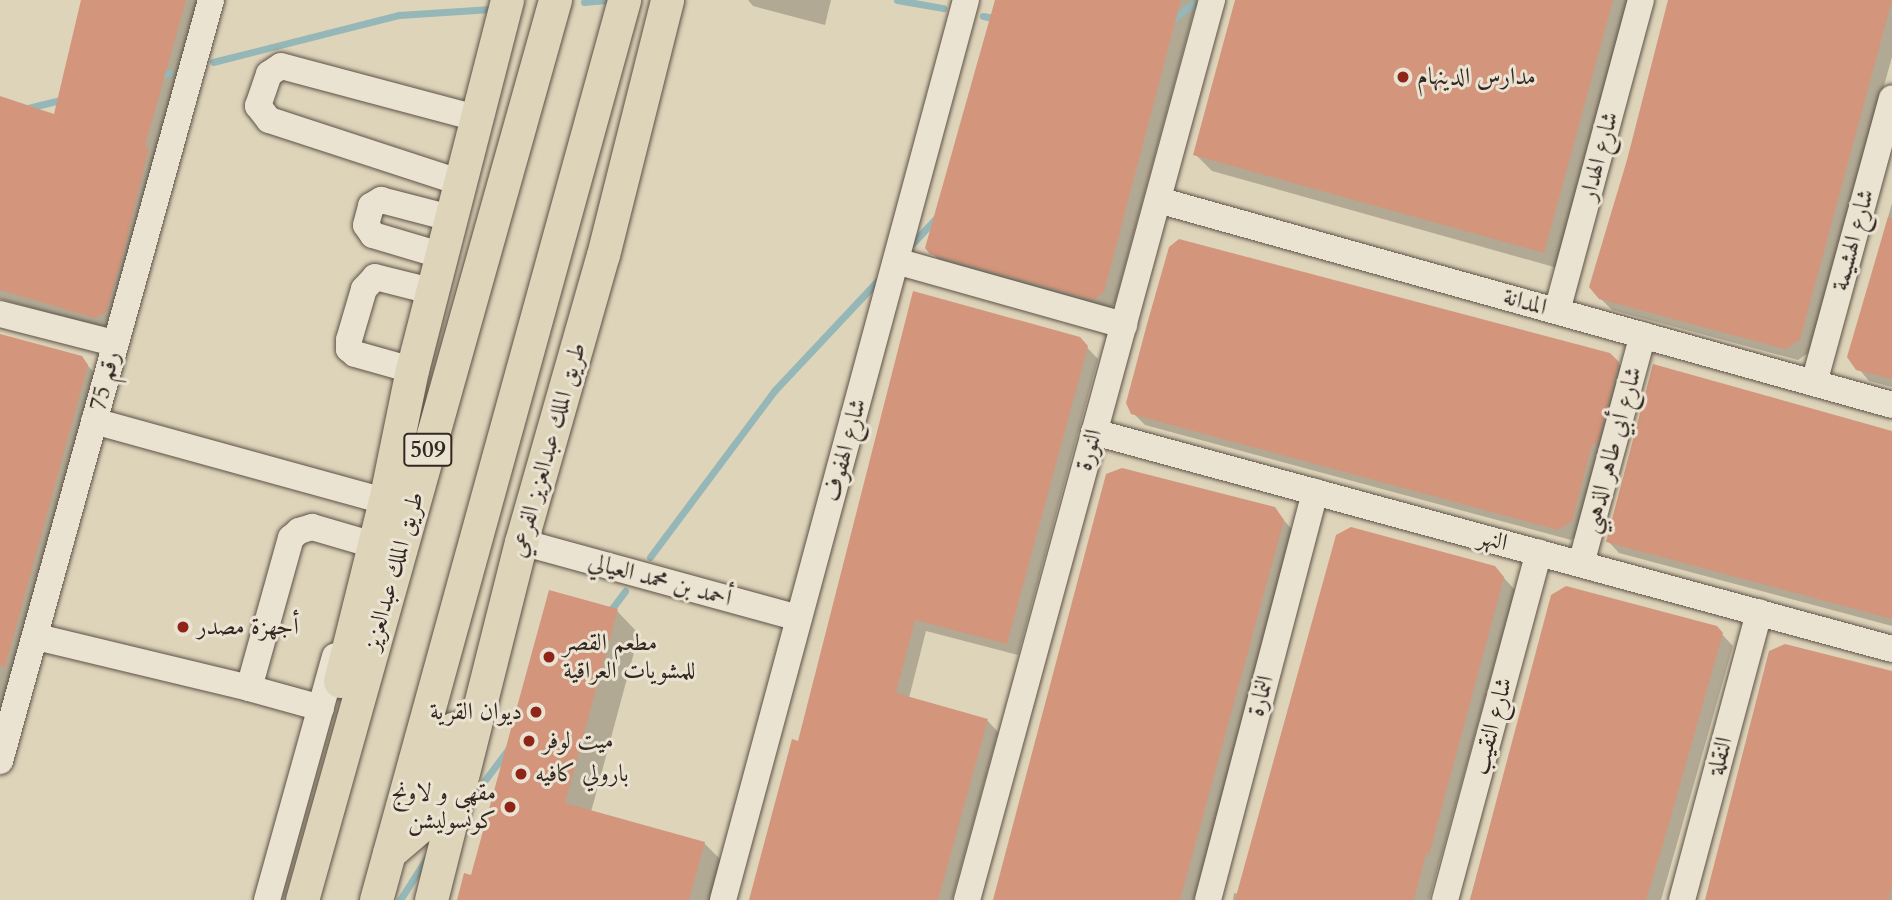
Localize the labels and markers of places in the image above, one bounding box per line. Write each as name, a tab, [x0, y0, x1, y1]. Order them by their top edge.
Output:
place label: مدارس الدينهام	[1417, 63, 1536, 91]
marker: مدارس الدينهام	[1395, 69, 1411, 85]
place label: أجهزة مصدر	[197, 613, 299, 641]
marker: أجهزة مصدر	[175, 619, 191, 635]
place label: مطعم القصر للمشويات العراقية	[563, 629, 696, 685]
marker: مطعم القصر للمشويات العراقية	[541, 649, 557, 665]
place label: ديوان القرية	[430, 698, 522, 726]
marker: ديوان القرية	[528, 704, 544, 720]
place label: ميت لوفر	[543, 727, 614, 755]
marker: ميت لوفر	[521, 733, 537, 749]
place label: بارولي كافيه	[535, 760, 629, 788]
marker: بارولي كافيه	[513, 766, 529, 782]
place label: مقهى و لاونج كونسوليشن	[391, 779, 496, 835]
marker: مقهى و لاونج كونسوليشن	[502, 799, 518, 815]

